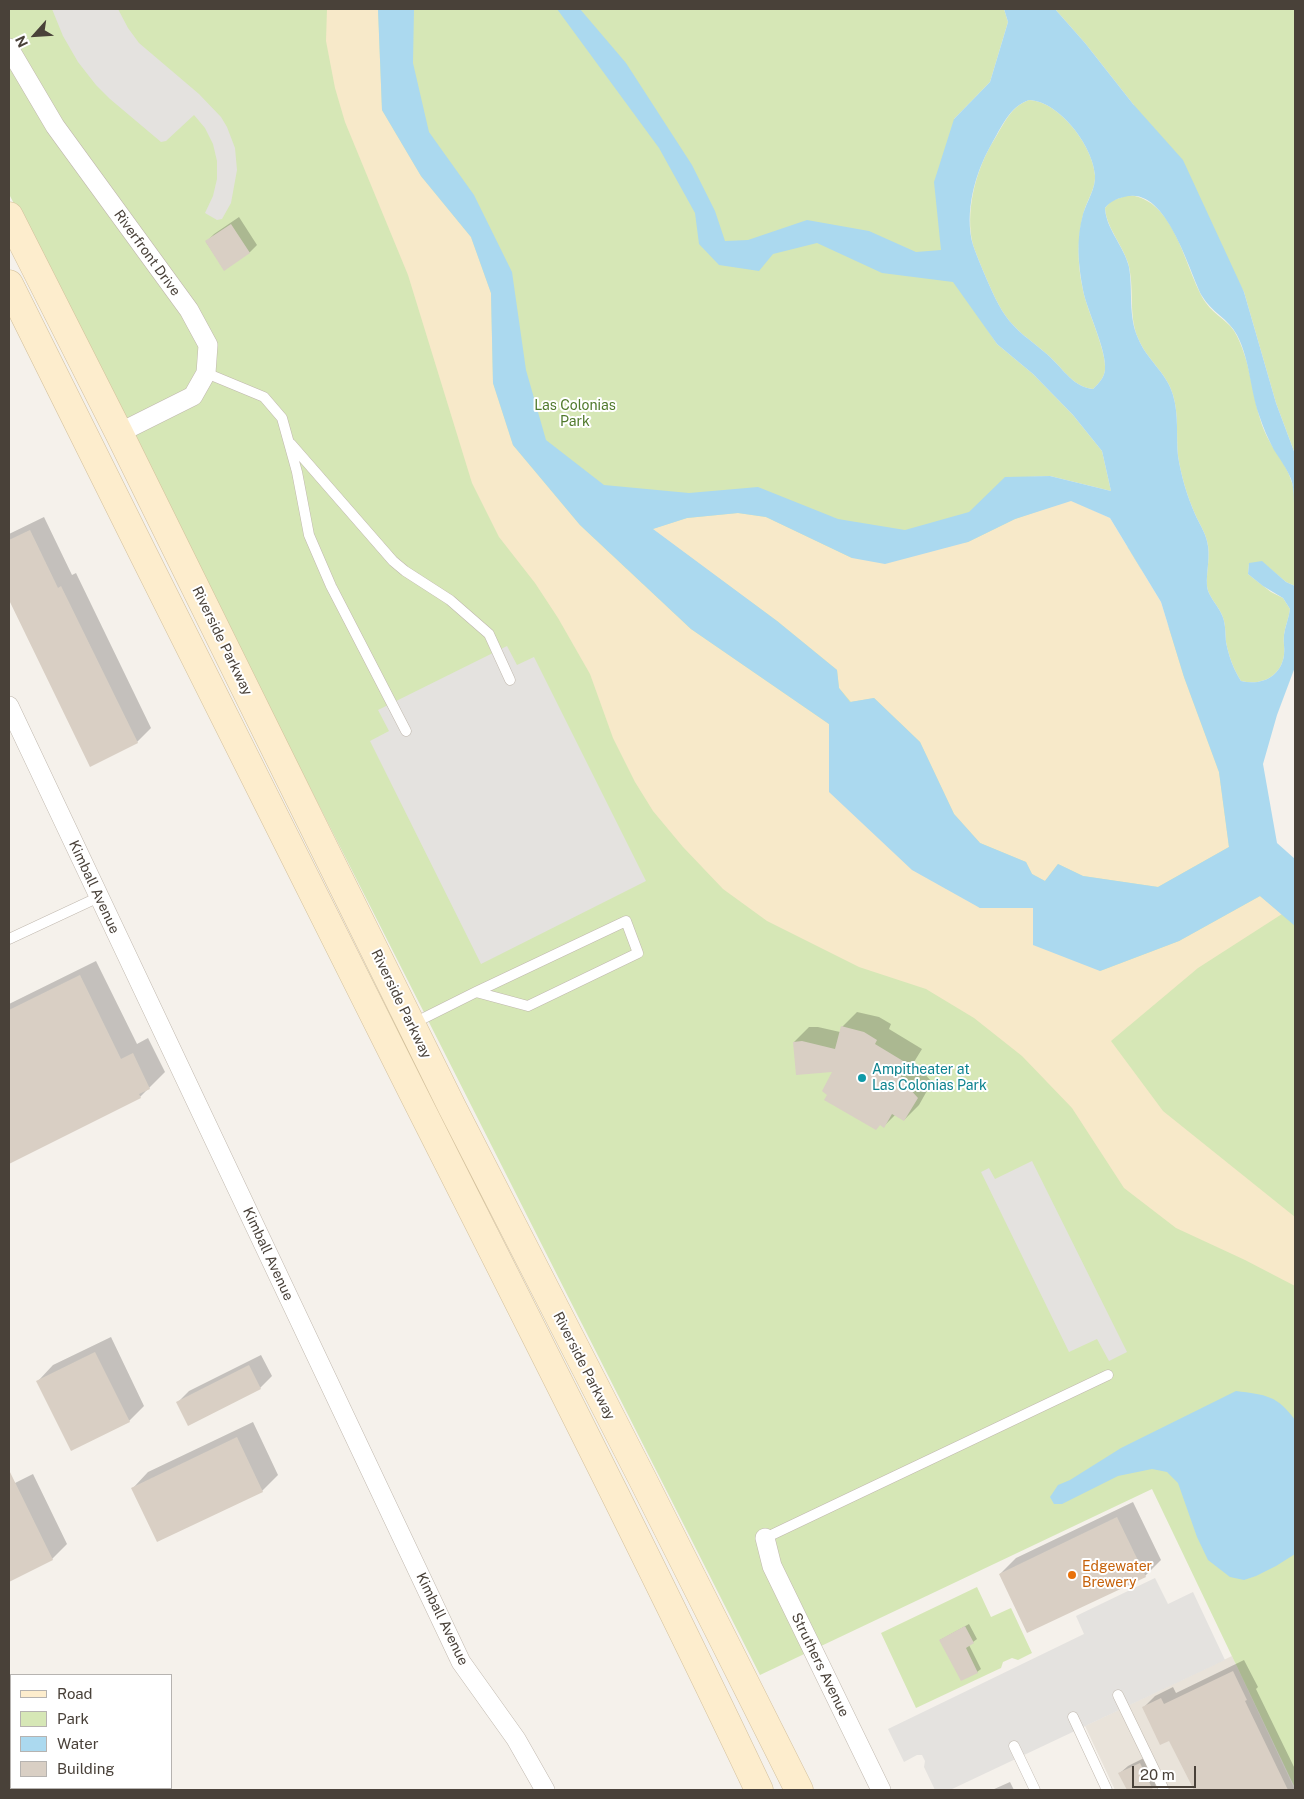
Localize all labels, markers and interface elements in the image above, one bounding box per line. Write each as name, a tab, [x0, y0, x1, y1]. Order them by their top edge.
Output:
north arrow	[10, 10, 60, 60]
text: N	[12, 33, 31, 50]
street label: Riverfront Drive	[110, 207, 184, 299]
park label: Las Colonias Park	[534, 398, 616, 431]
street label: Riverside Parkway	[188, 584, 256, 698]
street label: Kimball Avenue	[65, 838, 123, 936]
street label: Riverside Parkway	[367, 947, 435, 1061]
place label: Ampitheater at Las Colonias Park	[872, 1062, 987, 1094]
marker: Ampitheater at Las Colonias Park	[856, 1072, 868, 1084]
street label: Kimball Avenue	[239, 1205, 297, 1303]
street label: Riverside Parkway	[549, 1309, 619, 1423]
place label: Edgewater Brewery	[1082, 1559, 1152, 1591]
marker: Edgewater Brewery	[1066, 1569, 1078, 1581]
street label: Kimball Avenue	[412, 1570, 472, 1668]
street label: Struthers Avenue	[788, 1610, 852, 1720]
legend	[10, 1674, 172, 1789]
text: Road	[57, 1685, 93, 1702]
text: Park	[57, 1710, 89, 1727]
text: Water	[57, 1735, 99, 1752]
scale bar	[1134, 1756, 1198, 1788]
text: Building	[57, 1760, 115, 1777]
text: 20 m	[1140, 1766, 1175, 1783]

